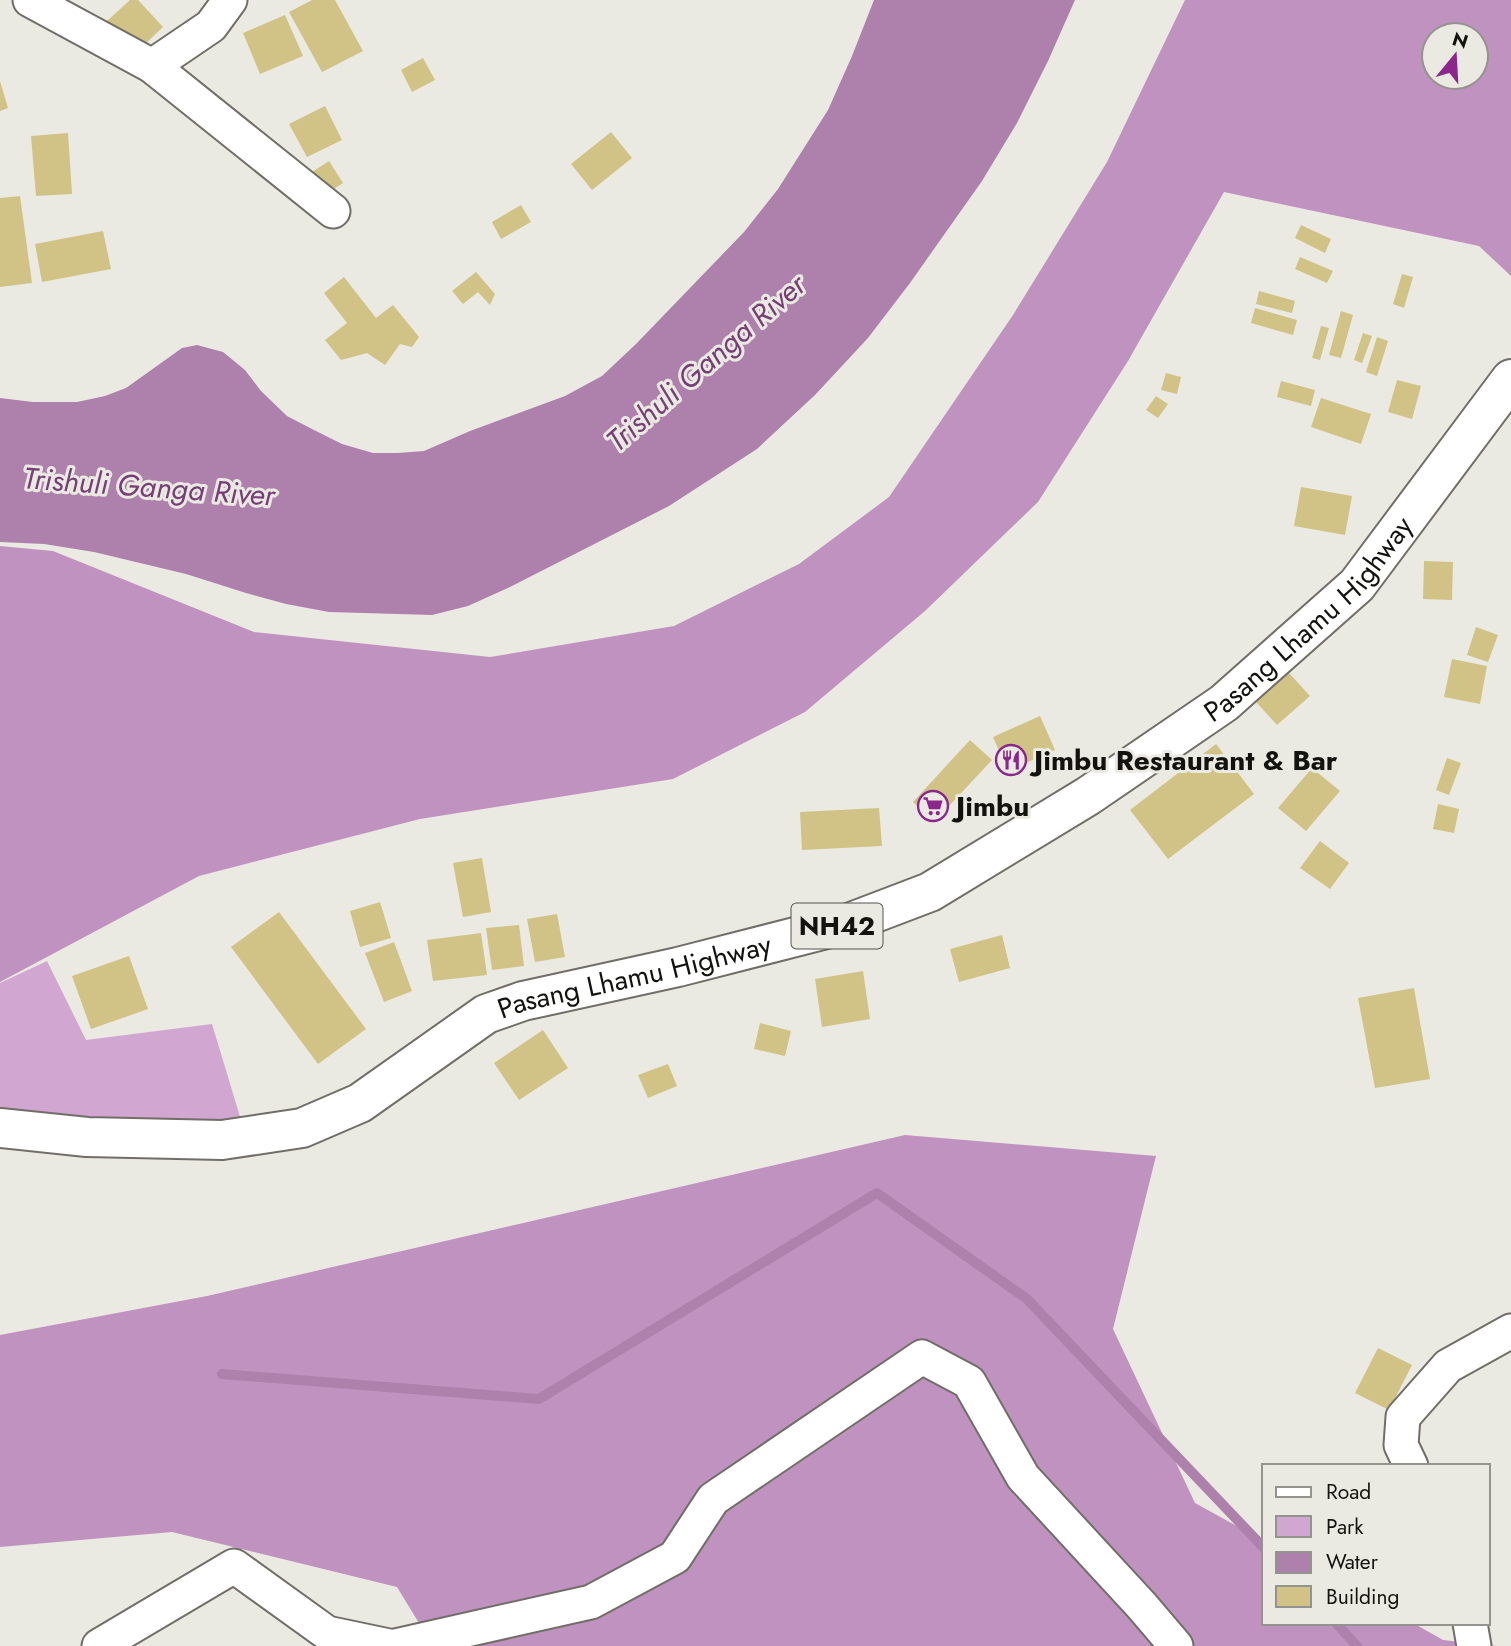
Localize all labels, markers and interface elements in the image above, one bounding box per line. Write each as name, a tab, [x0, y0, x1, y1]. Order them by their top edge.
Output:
north arrow	[1420, 21, 1490, 91]
text: N	[1449, 25, 1471, 55]
water label: Trishuli Ganga River	[596, 262, 816, 462]
water label: Trishuli Ganga River	[22, 456, 278, 517]
street label: Pasang Lhamu Highway	[1196, 507, 1423, 732]
place label: Jimbu Restaurant & Bar	[1029, 740, 1338, 781]
restaurant icon: Jimbu Restaurant & Bar	[994, 743, 1028, 777]
place label: Jimbu	[951, 786, 1029, 827]
supermarket icon: Jimbu	[916, 789, 950, 823]
road number: NH42	[792, 903, 882, 948]
street label: Pasang Lhamu Highway	[492, 924, 776, 1029]
legend	[1262, 1464, 1490, 1625]
text: Road	[1326, 1477, 1371, 1507]
text: Park	[1326, 1512, 1364, 1542]
text: Water	[1326, 1547, 1379, 1577]
text: Building	[1326, 1582, 1399, 1612]

